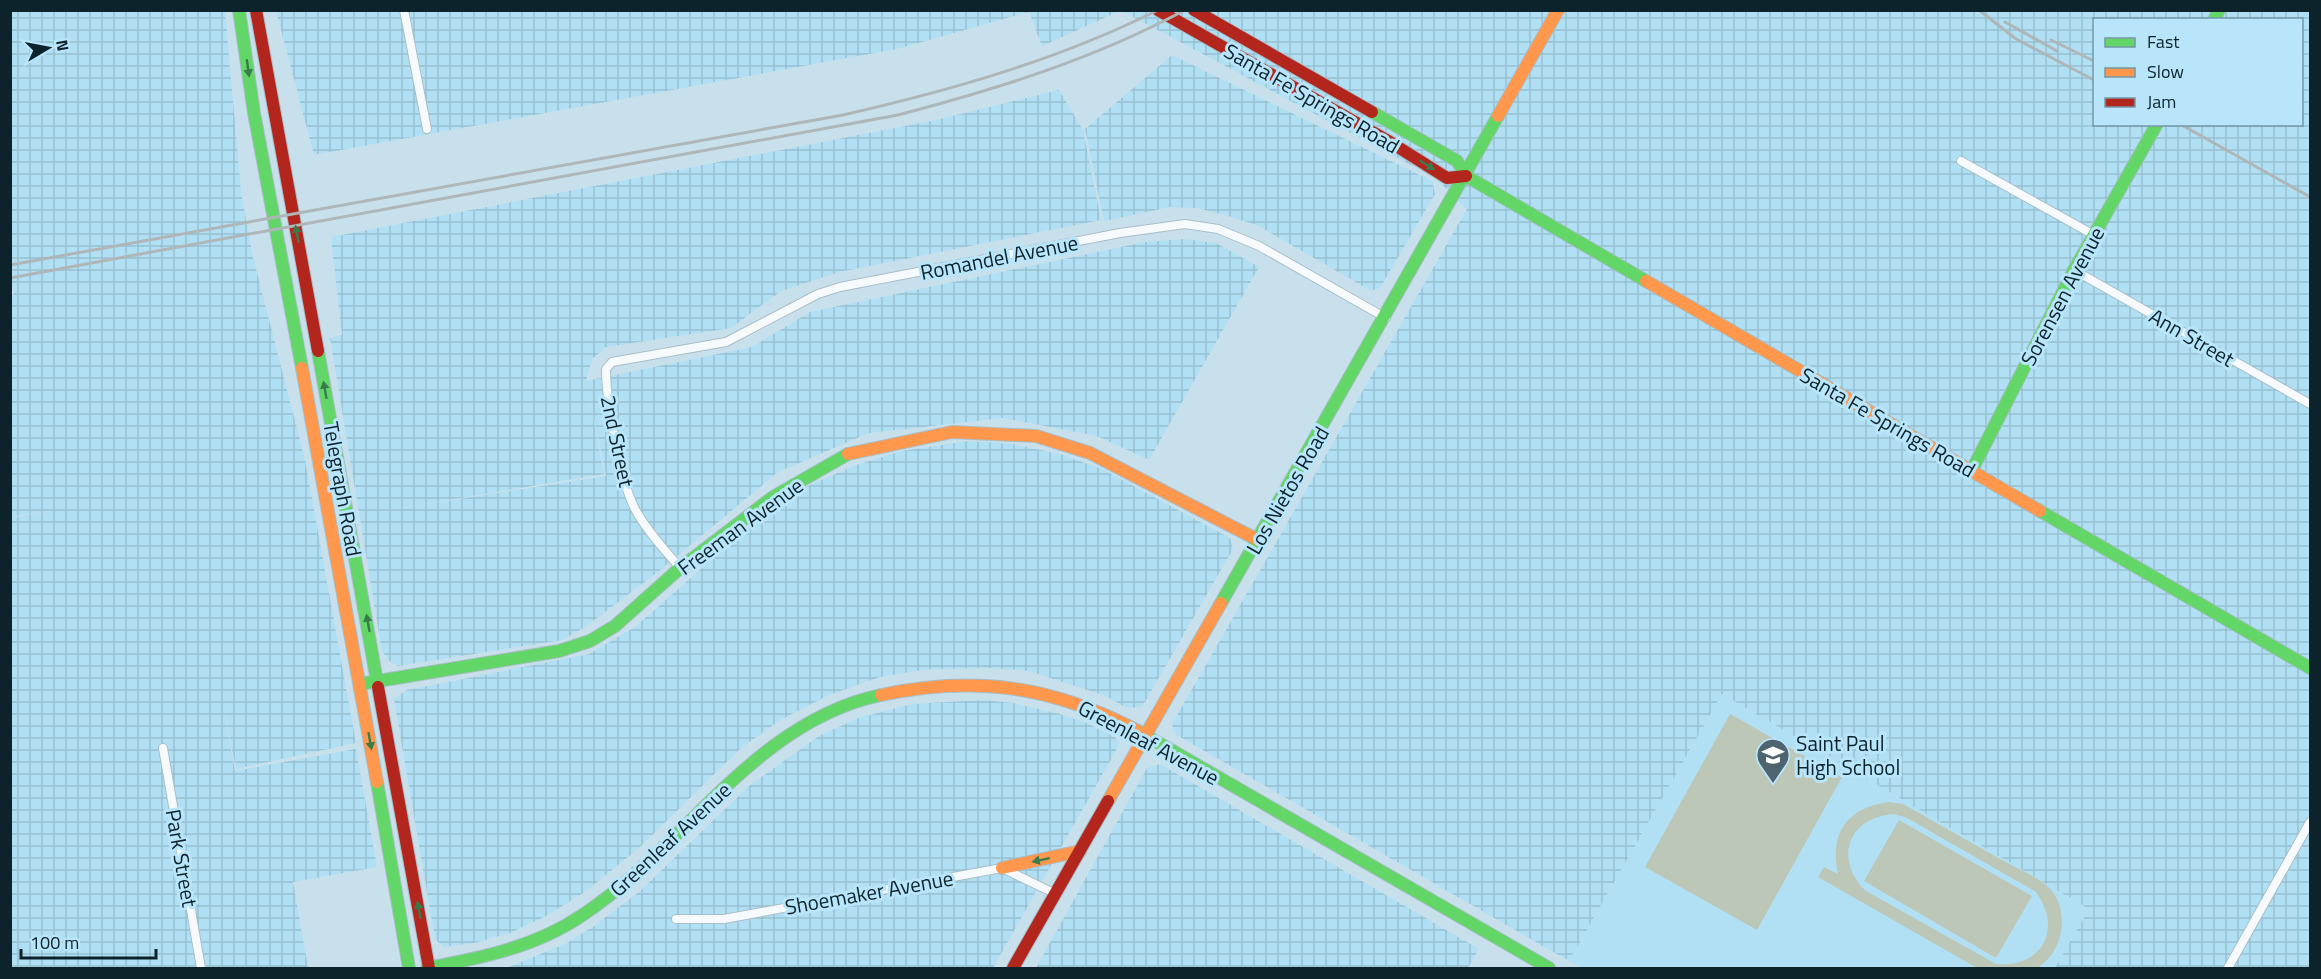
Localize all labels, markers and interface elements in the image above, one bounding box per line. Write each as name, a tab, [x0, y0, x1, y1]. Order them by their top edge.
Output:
north arrow	[18, 18, 78, 78]
legend	[2093, 18, 2303, 126]
text: Fast	[2147, 28, 2180, 55]
street label: Santa Fe Springs Road	[1218, 35, 1406, 161]
text: N	[50, 38, 76, 53]
text: Slow	[2147, 58, 2184, 85]
one-way arrow	[243, 59, 252, 78]
text: Jam	[2147, 88, 2176, 115]
one-way arrow	[1419, 160, 1435, 171]
street label: Sorensen Avenue	[2012, 221, 2112, 371]
one-way arrow	[292, 224, 301, 243]
street label: Romandel Avenue	[917, 226, 1081, 288]
street label: Ann Street	[2143, 300, 2241, 375]
street label: Santa Fe Springs Road	[1794, 359, 1982, 485]
one-way arrow	[320, 380, 329, 399]
street label: 2nd Street	[593, 392, 643, 490]
street label: Telegraph Road	[315, 419, 371, 559]
street label: Los Nietos Road	[1237, 420, 1337, 560]
street label: Freeman Avenue	[671, 469, 809, 583]
one-way arrow	[363, 614, 372, 633]
street label: Greenleaf Avenue	[1073, 691, 1225, 793]
place label: Saint Paul High School	[1796, 727, 1900, 783]
one-way arrow	[366, 732, 375, 751]
school or university icon: Saint Paul High School	[1755, 737, 1791, 784]
street label: Greenleaf Avenue	[602, 774, 738, 904]
street label: Park Street	[158, 806, 206, 910]
one-way arrow	[1031, 856, 1050, 865]
street label: Shoemaker Avenue	[782, 861, 956, 923]
one-way arrow	[414, 901, 423, 920]
scale bar	[21, 922, 156, 960]
text: 100 m	[30, 929, 79, 956]

